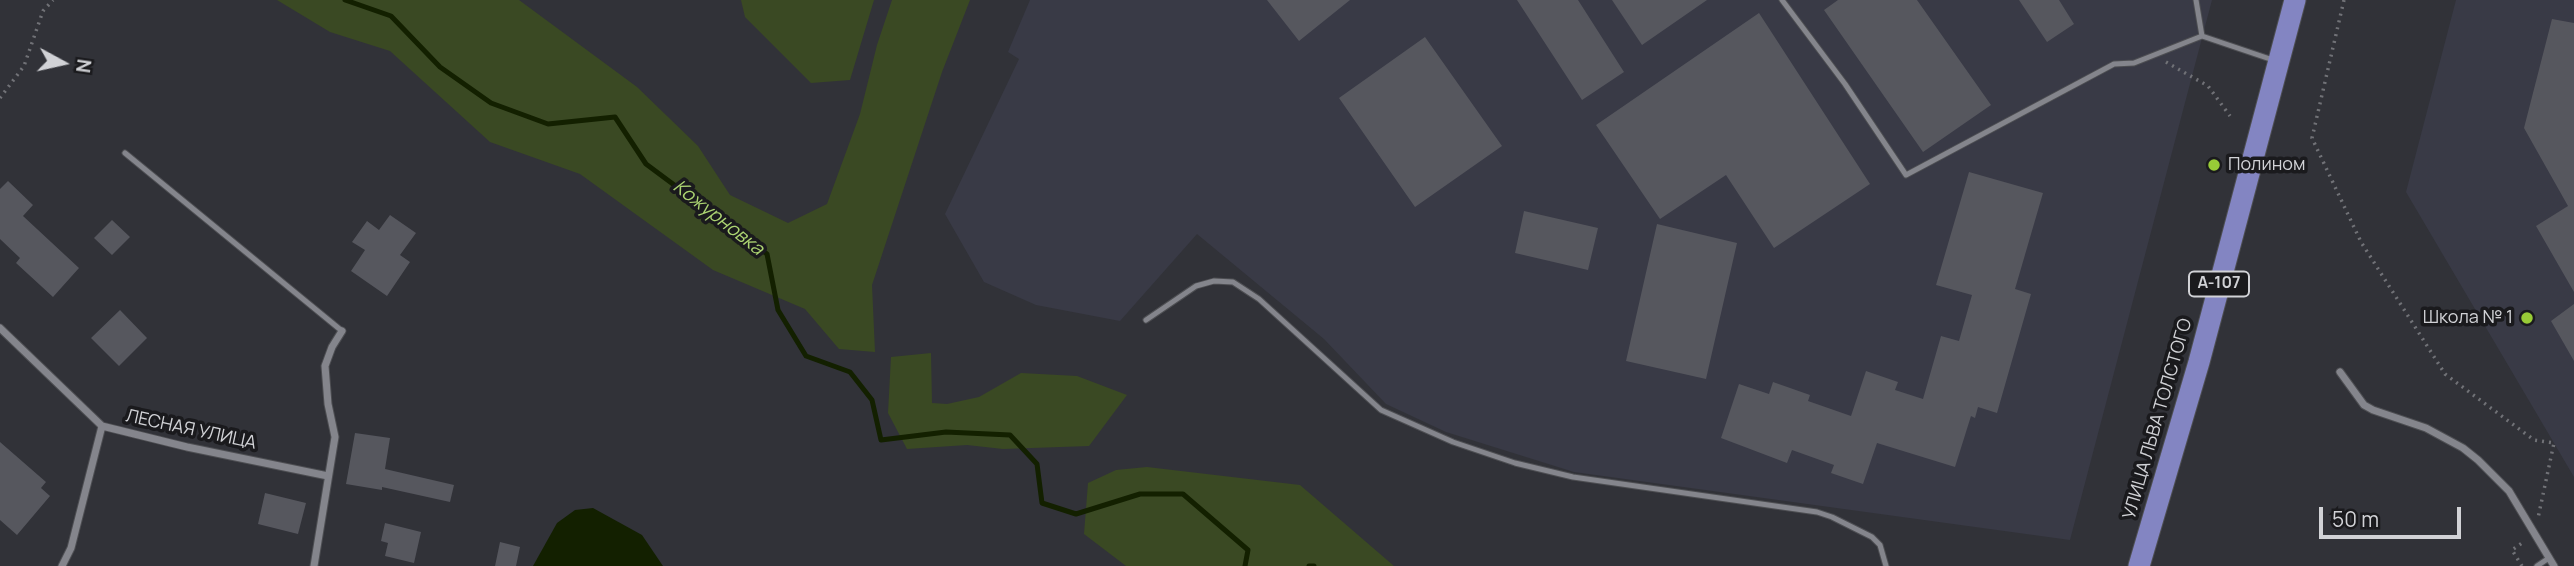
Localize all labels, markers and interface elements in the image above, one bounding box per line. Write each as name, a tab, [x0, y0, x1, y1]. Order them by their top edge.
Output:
north arrow	[28, 28, 98, 98]
text: N	[70, 57, 98, 74]
place label: Полином	[2228, 154, 2305, 176]
marker: Полином	[2206, 157, 2222, 173]
water label: Кожурновка	[668, 176, 768, 260]
road number: А-107	[2189, 272, 2249, 296]
place label: Школа № 1	[2423, 307, 2513, 329]
marker: Школа № 1	[2519, 310, 2535, 326]
street label: УЛИЦА ЛЬВА ТОЛСТОГО	[2119, 316, 2197, 522]
street label: ЛЕСНАЯ УЛИЦА	[124, 406, 258, 454]
scale bar	[2322, 492, 2464, 536]
text: 50 m	[2332, 505, 2379, 533]

